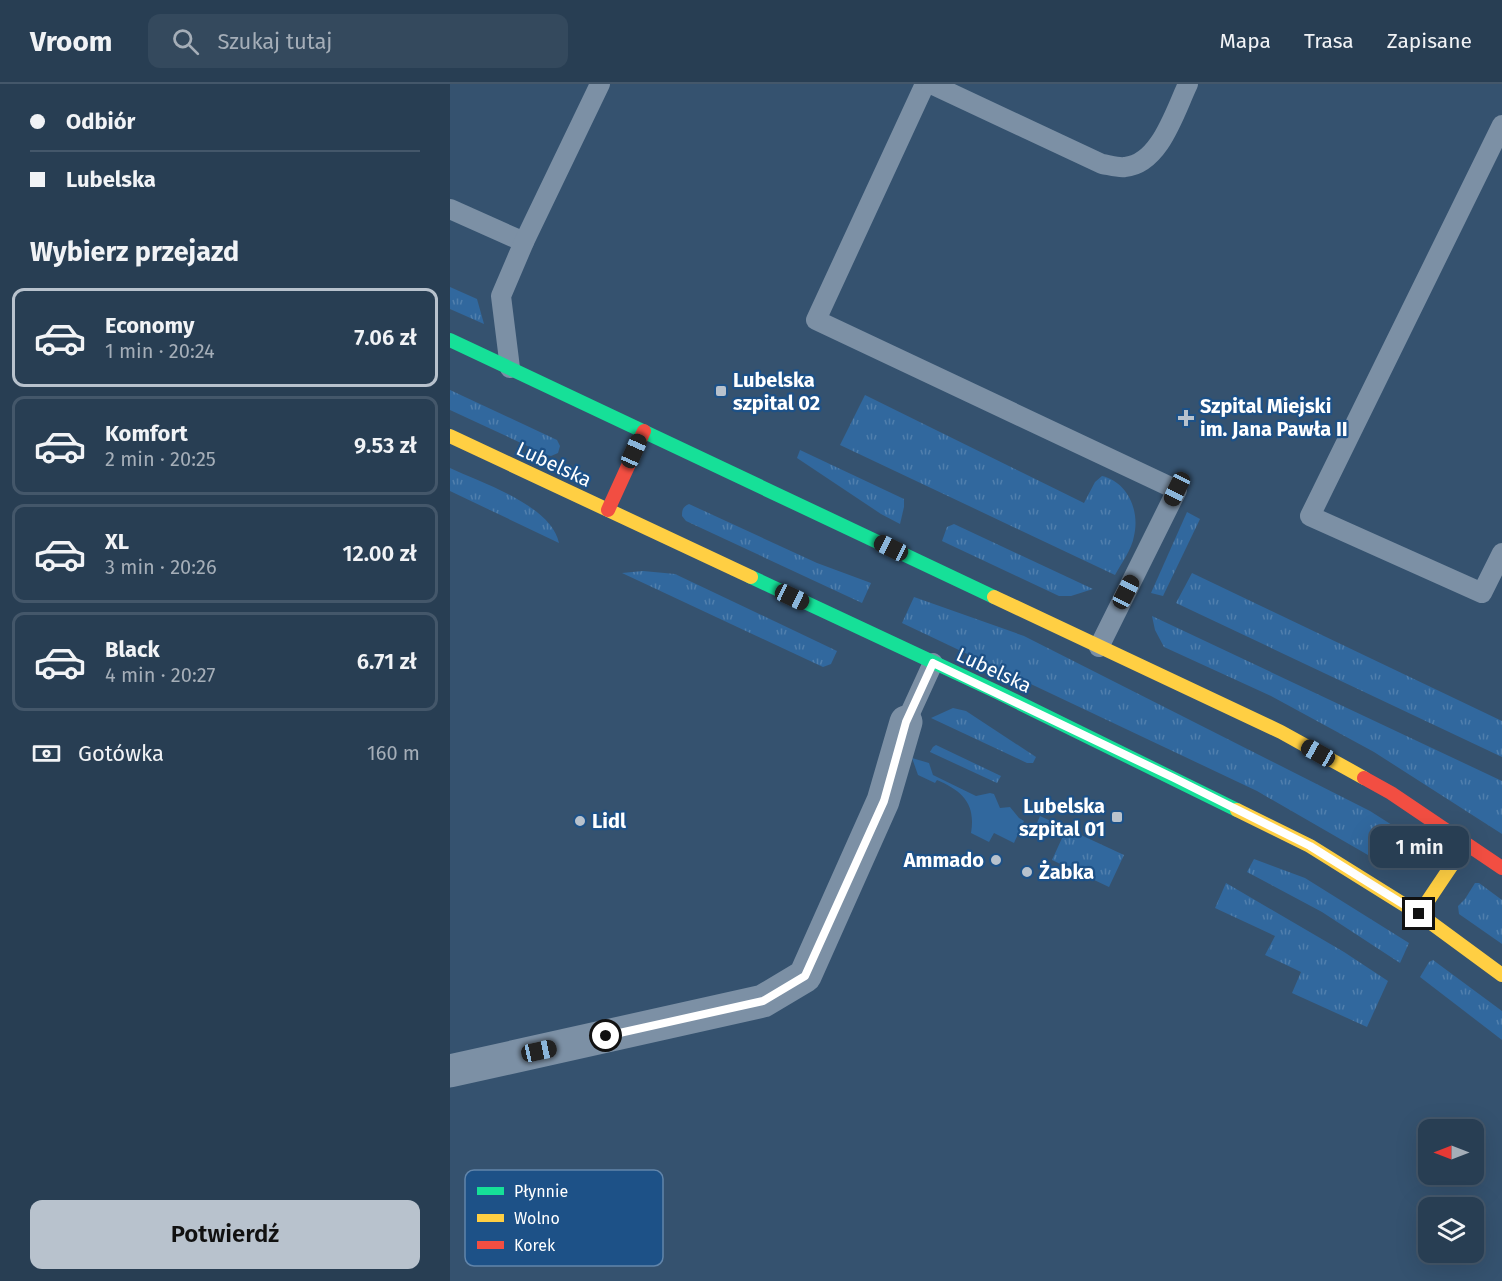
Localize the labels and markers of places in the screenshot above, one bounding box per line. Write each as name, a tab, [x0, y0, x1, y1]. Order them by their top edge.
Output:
place label: Lubelska szpital 02	[733, 368, 820, 415]
marker: Lubelska szpital 02	[714, 384, 728, 398]
place label: Szpital Miejski im. Jana Pawła II	[1200, 394, 1348, 441]
marker: Szpital Miejski im. Jana Pawła II	[1177, 409, 1195, 427]
place label: Lubelska szpital 01	[1019, 794, 1105, 841]
place label: Lidl	[592, 809, 626, 833]
marker: Lubelska szpital 01	[1110, 810, 1124, 824]
marker: Lidl	[573, 814, 587, 828]
place label: Ammado	[903, 848, 984, 872]
marker: Ammado	[989, 853, 1003, 867]
place label: Żabka	[1039, 860, 1094, 884]
marker: Żabka	[1020, 865, 1034, 879]

